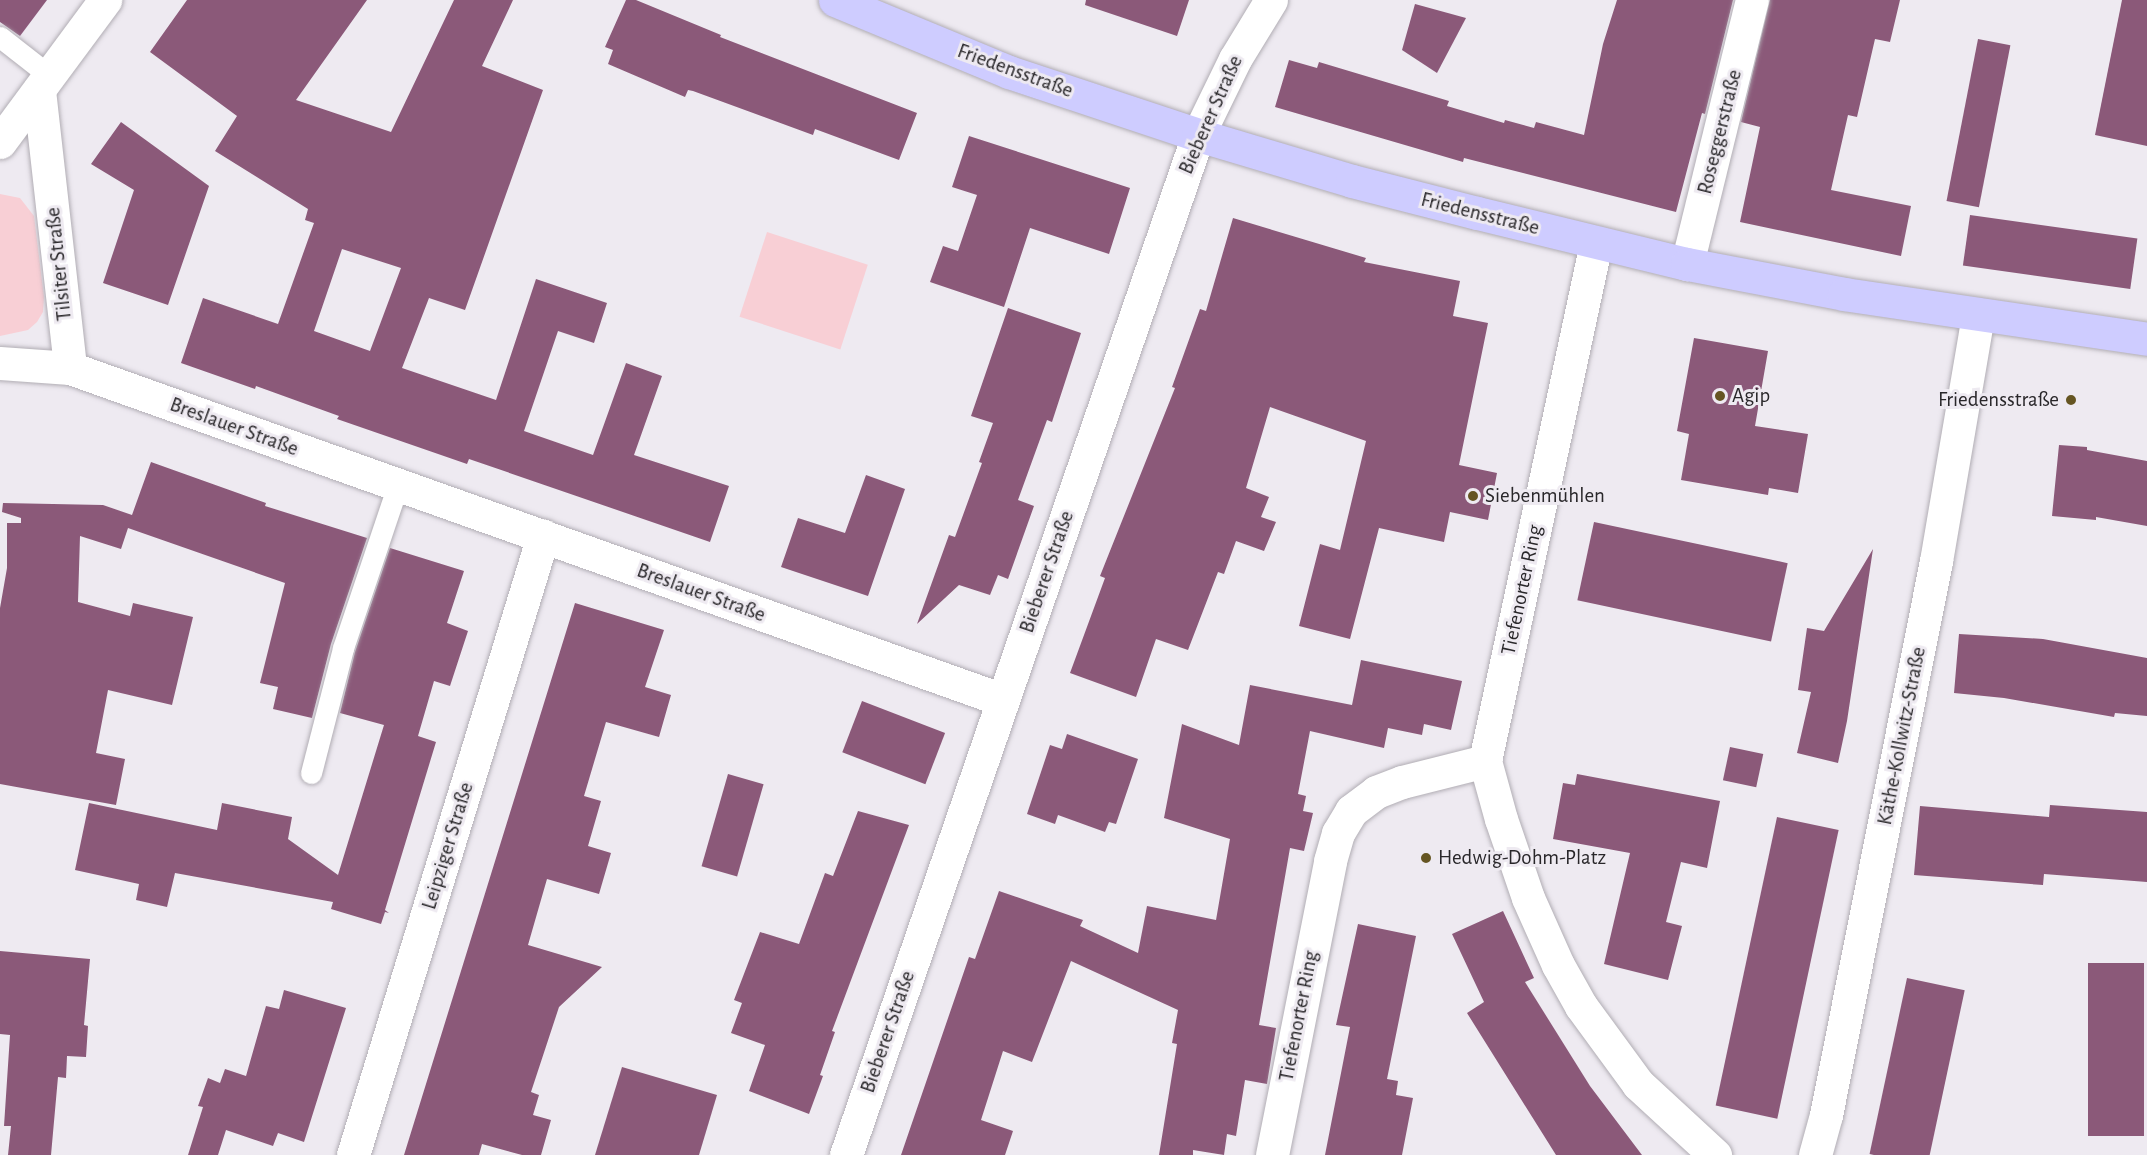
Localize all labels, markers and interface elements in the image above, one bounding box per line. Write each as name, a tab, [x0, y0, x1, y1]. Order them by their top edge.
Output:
street label: Friedensstraße	[954, 38, 1076, 104]
street label: Bieberer Straße	[1174, 52, 1248, 178]
street label: Roseggerstraße	[1692, 67, 1748, 197]
street label: Friedensstraße	[1418, 187, 1542, 241]
street label: Tilsiter Straße	[41, 206, 77, 322]
place label: Agip	[1732, 383, 1770, 409]
place label: Friedensstraße	[1938, 387, 2059, 413]
marker: Agip	[1713, 389, 1727, 403]
street label: Breslauer Straße	[166, 392, 302, 462]
marker: Friedensstraße	[2064, 393, 2078, 407]
place label: Siebenmühlen	[1485, 483, 1605, 509]
marker: Siebenmühlen	[1466, 489, 1480, 503]
street label: Bieberer Straße	[1014, 508, 1080, 636]
street label: Tiefenorter Ring	[1496, 523, 1548, 657]
street label: Breslauer Straße	[633, 558, 769, 628]
street label: Käthe-Kollwitz-Straße	[1872, 645, 1932, 827]
street label: Leipziger Straße	[417, 779, 479, 913]
place label: Hedwig-Dohm-Platz	[1438, 845, 1606, 871]
marker: Hedwig-Dohm-Platz	[1419, 851, 1433, 865]
street label: Tiefenorter Ring	[1274, 949, 1324, 1083]
street label: Bieberer Straße	[855, 968, 921, 1096]

